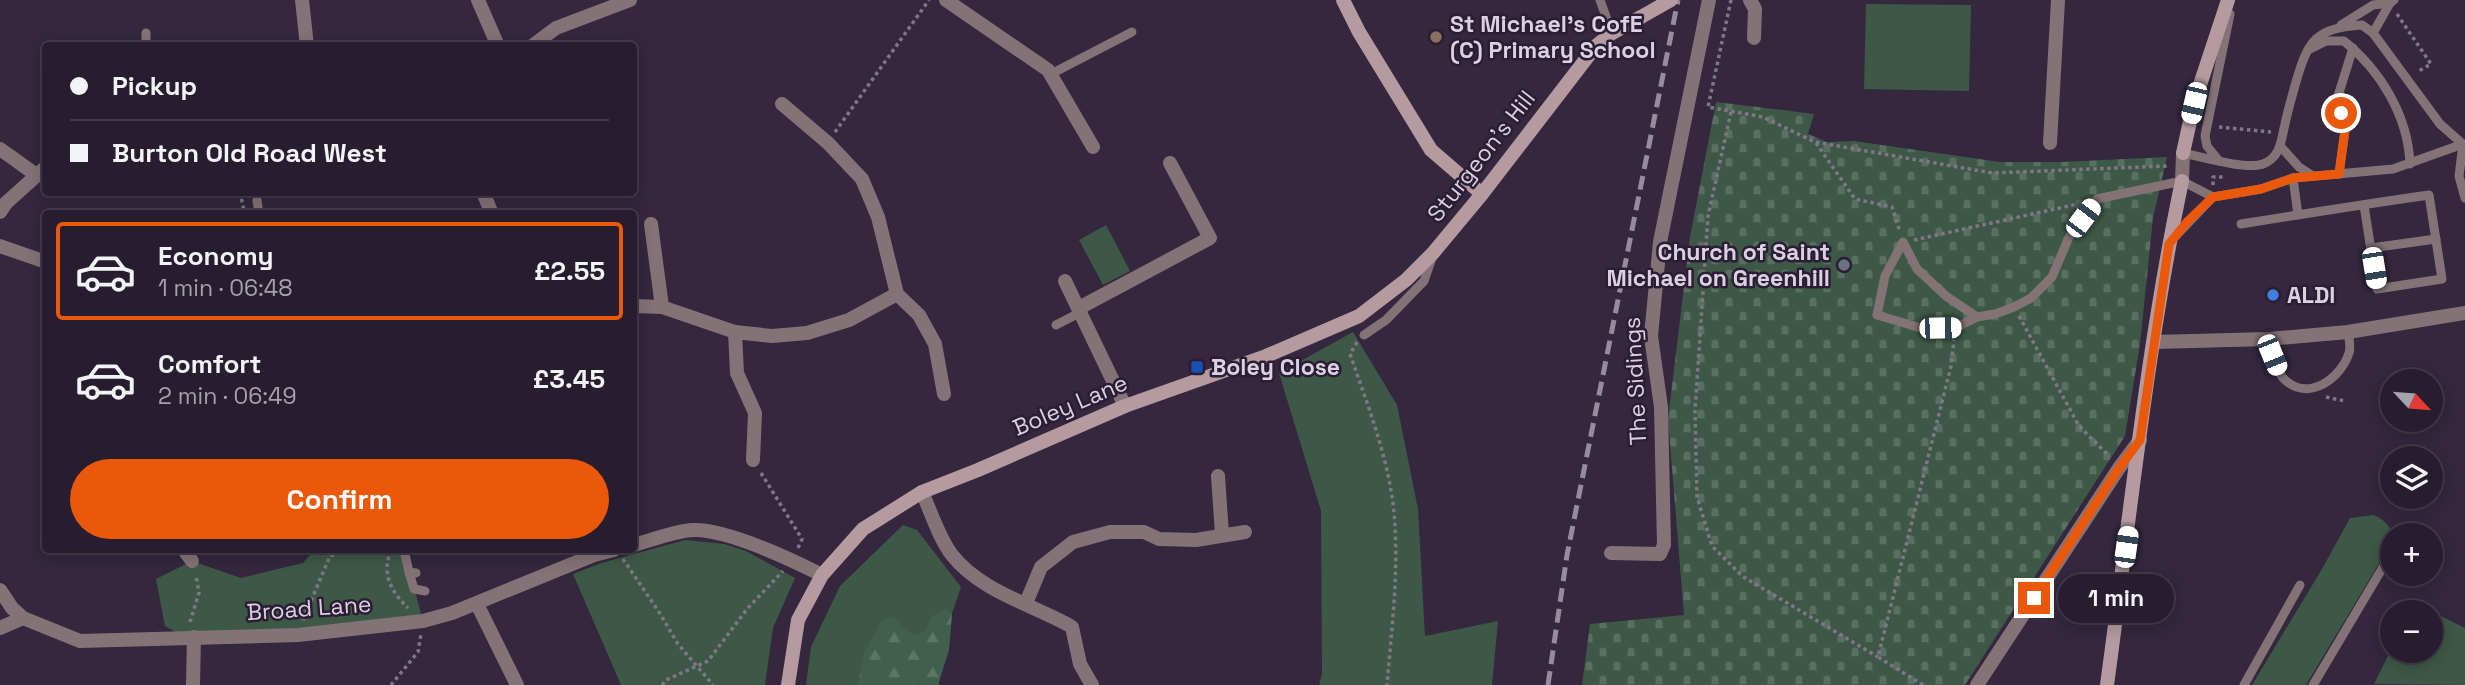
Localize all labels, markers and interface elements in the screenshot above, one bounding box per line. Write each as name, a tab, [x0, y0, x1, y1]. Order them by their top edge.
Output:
place label: St Michael's CofE (C) Primary School	[1450, 9, 1656, 65]
marker: St Michael's CofE (C) Primary School	[1428, 29, 1444, 45]
text: Pickup	[112, 69, 197, 103]
car	[2180, 80, 2209, 126]
street label: Sturgeon's Hill	[1420, 84, 1542, 228]
route start	[2325, 97, 2357, 129]
text: Burton Old Road West	[112, 136, 387, 170]
car	[2062, 195, 2105, 241]
place label: Church of Saint Michael on Greenhill	[1606, 237, 1830, 293]
text: Economy	[158, 239, 274, 273]
icon: car	[74, 240, 137, 303]
car	[2361, 246, 2388, 290]
text: £2.55	[534, 254, 605, 288]
marker: Church of Saint Michael on Greenhill	[1836, 257, 1852, 273]
text: 1 min · 06:48	[158, 273, 293, 303]
place label: ALDI	[2287, 280, 2335, 310]
marker: ALDI	[2265, 287, 2281, 303]
street label: The Sidings	[1617, 316, 1653, 446]
car	[1919, 317, 1962, 339]
car	[2255, 332, 2290, 378]
text: Comfort	[158, 347, 261, 381]
icon: car	[74, 348, 137, 411]
place label: Boley Close	[1211, 352, 1340, 382]
marker: Boley Close	[1189, 359, 1205, 375]
text: £3.45	[533, 362, 605, 396]
street label: Boley Lane	[1008, 367, 1132, 443]
north arrow	[2380, 369, 2443, 432]
map controls	[2380, 369, 2443, 663]
text: 2 min · 06:49	[158, 381, 297, 411]
button: layers	[2380, 446, 2443, 509]
button: Confirm	[70, 459, 609, 539]
button: +	[2380, 523, 2443, 586]
car	[2113, 525, 2140, 569]
callout: 1 min	[2058, 574, 2174, 622]
route end	[2018, 582, 2050, 614]
text: 1 min	[2088, 583, 2144, 613]
street label: Broad Lane	[246, 589, 372, 627]
button: −	[2380, 600, 2443, 663]

